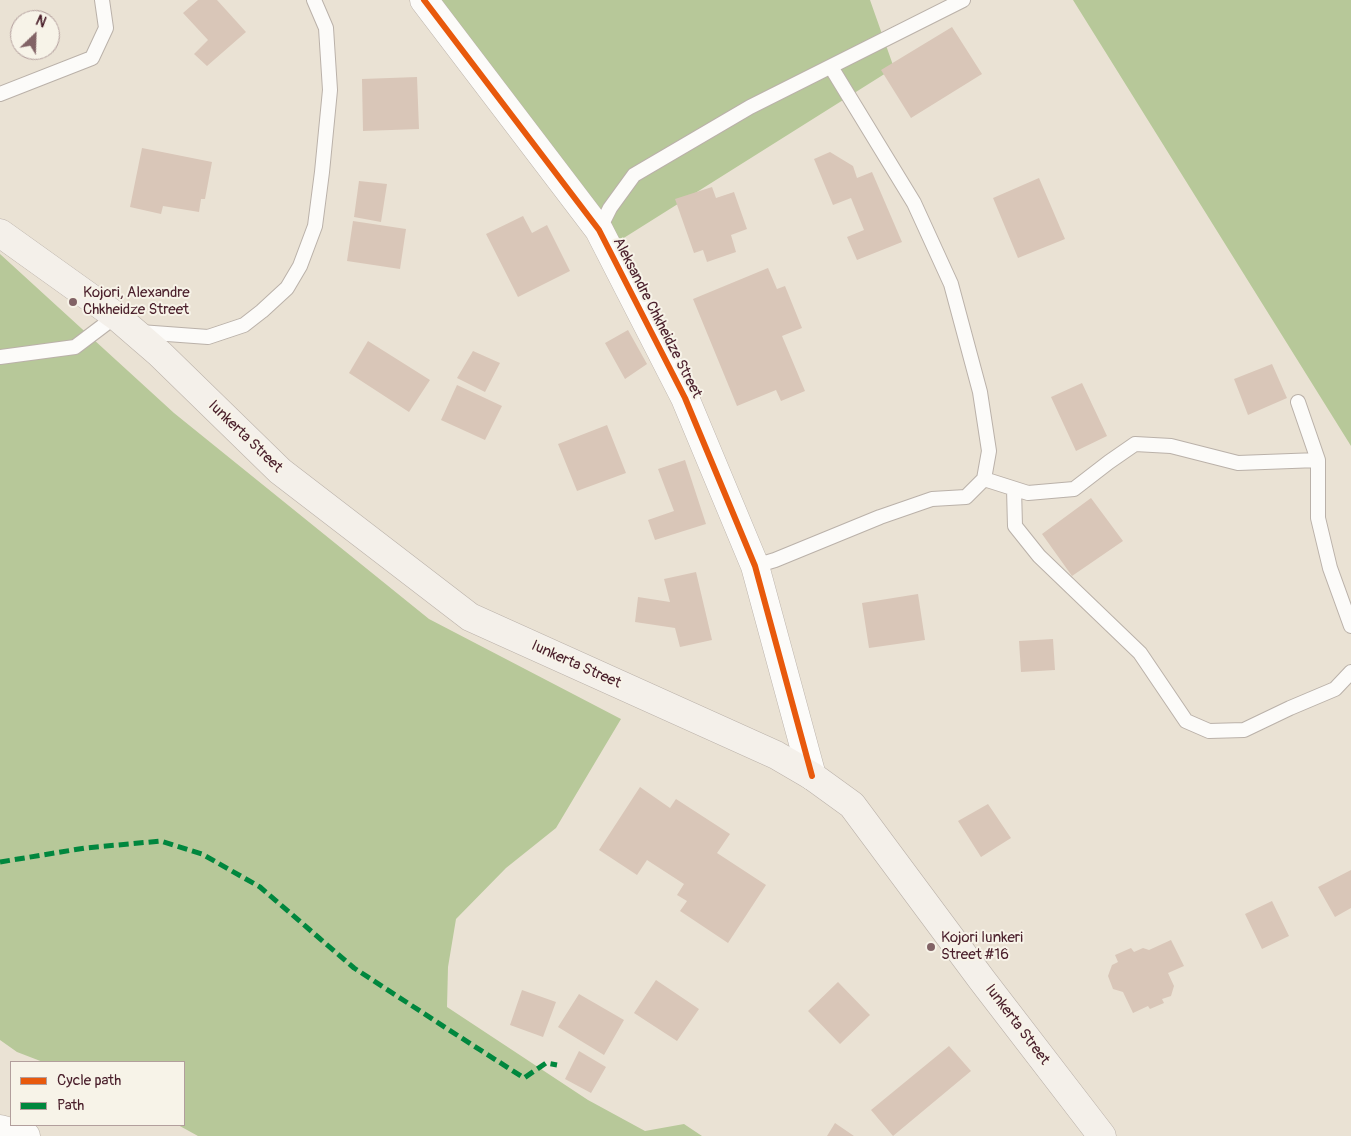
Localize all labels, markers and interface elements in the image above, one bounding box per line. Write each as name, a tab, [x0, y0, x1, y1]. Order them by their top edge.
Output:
north arrow	[10, 10, 60, 60]
text: N	[33, 12, 49, 31]
street label: Aleksandre Chkheidze Street	[609, 235, 705, 401]
place label: Kojori, Alexandre Chkheidze Street	[83, 284, 190, 319]
marker: Kojori, Alexandre Chkheidze Street	[67, 296, 79, 308]
street label: Iunkerta Street	[204, 397, 286, 477]
street label: Iunkerta Street	[528, 637, 624, 693]
place label: Kojori Iunkeri Street #16	[941, 929, 1023, 964]
marker: Kojori Iunkeri Street #16	[925, 941, 937, 953]
street label: Iunkerta Street	[981, 981, 1053, 1069]
legend	[10, 1061, 185, 1126]
text: Cycle path	[57, 1071, 121, 1090]
text: Path	[57, 1096, 84, 1115]

